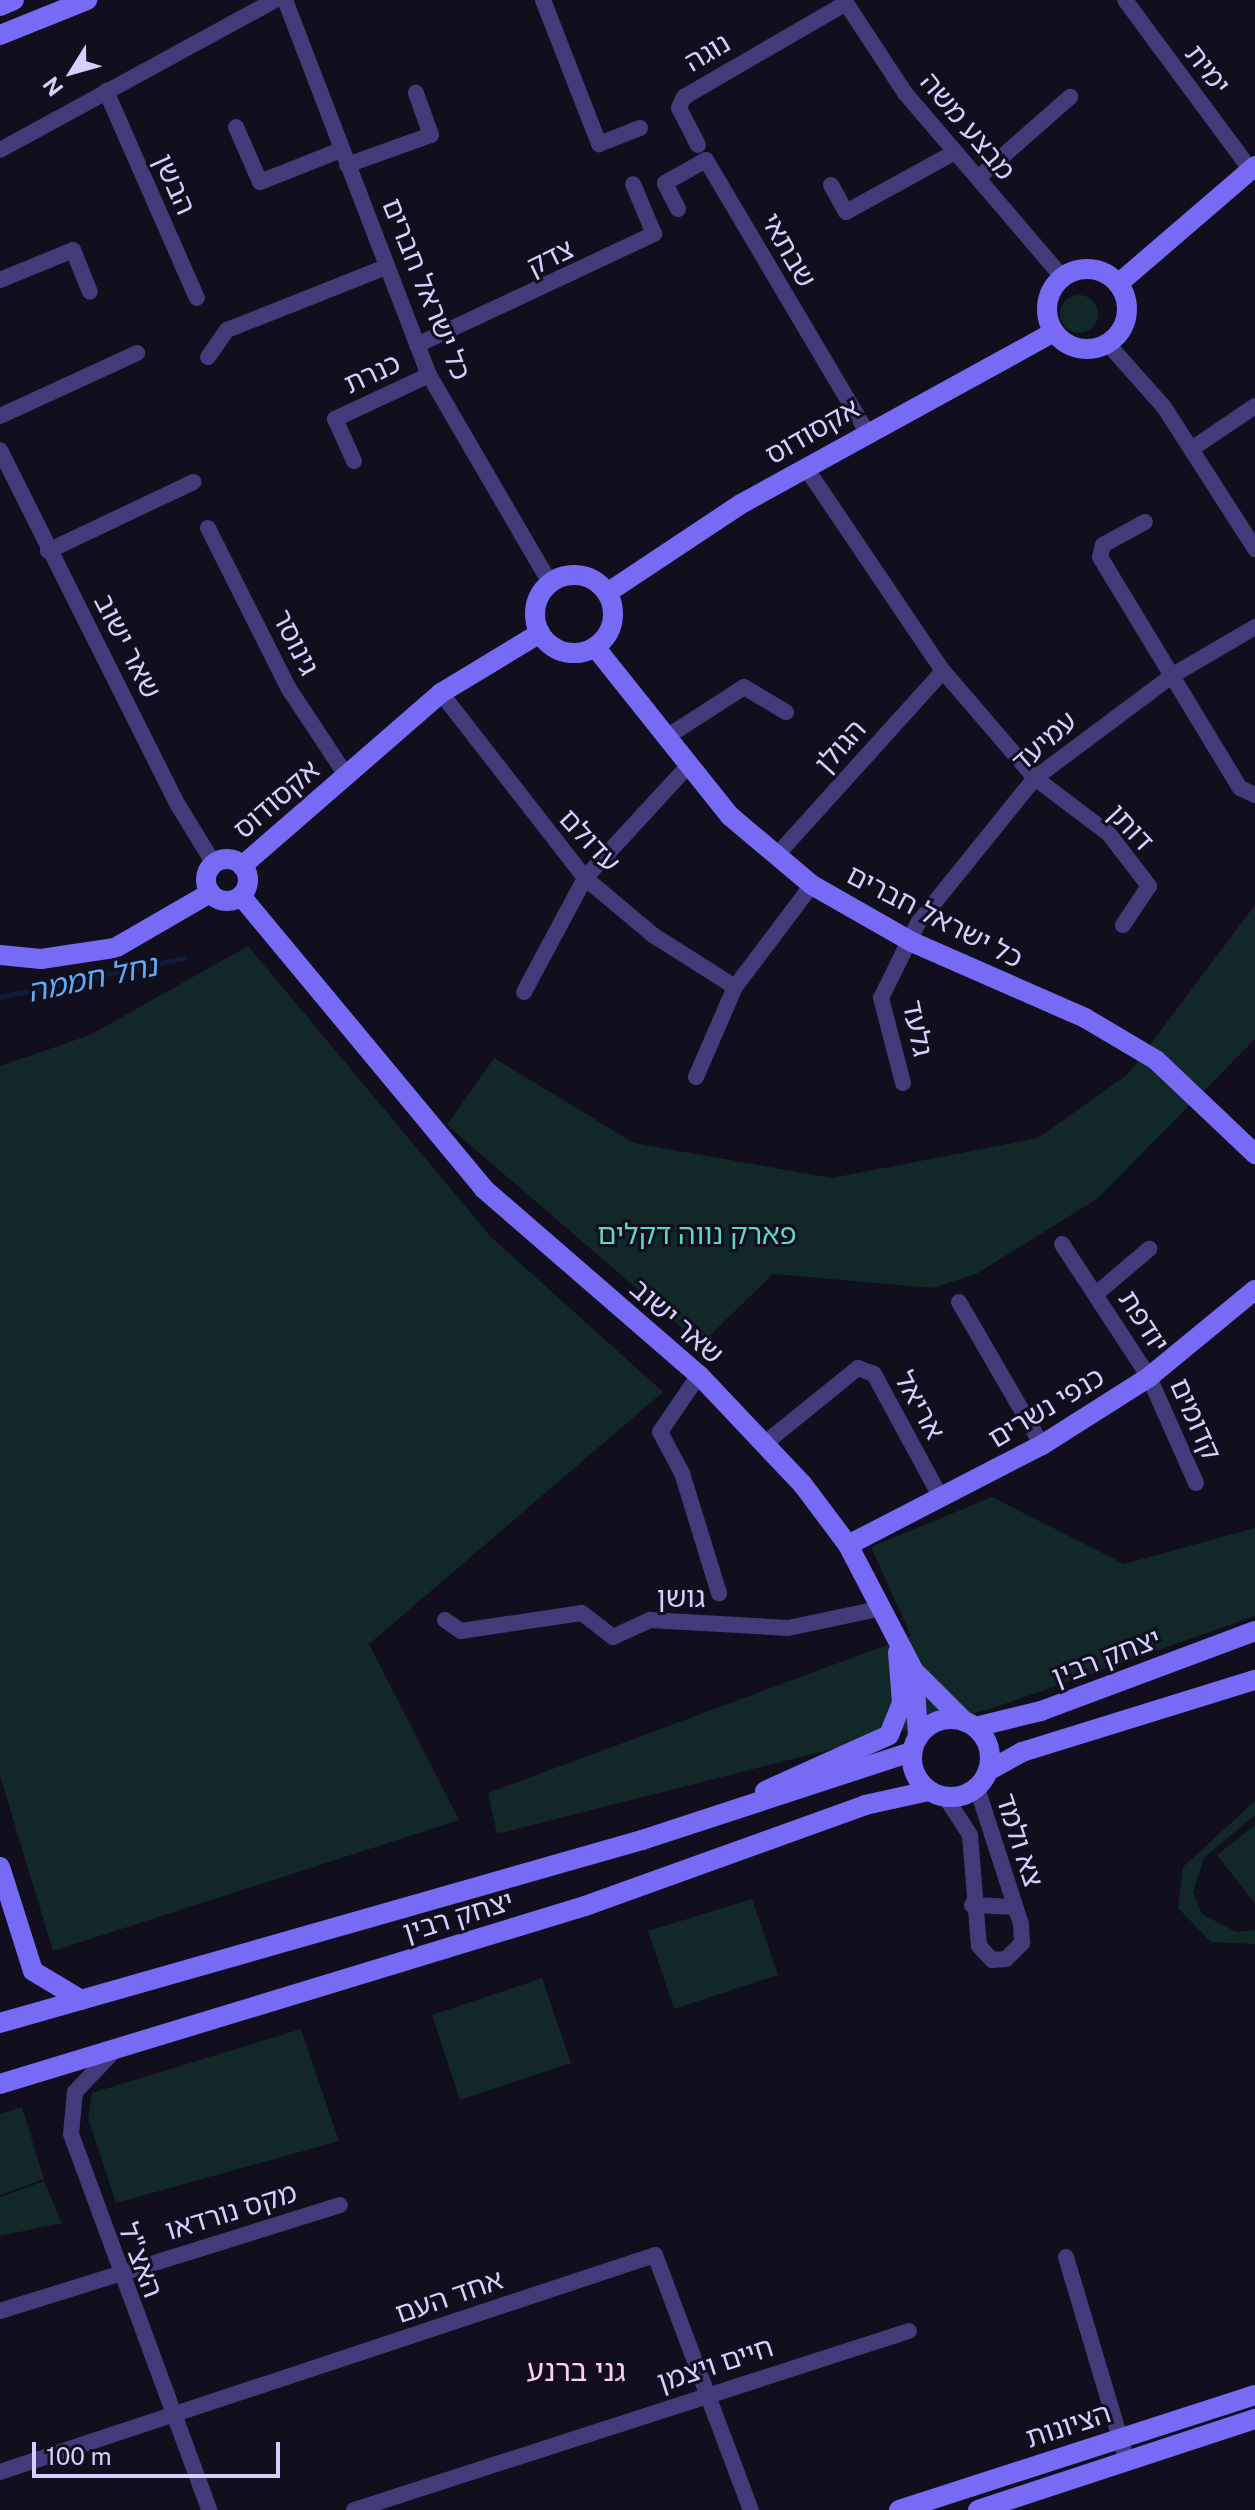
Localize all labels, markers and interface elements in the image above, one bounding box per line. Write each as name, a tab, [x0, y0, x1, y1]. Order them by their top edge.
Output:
street label: נוגה	[678, 25, 736, 79]
north arrow	[32, 32, 112, 112]
street label: ימית	[1178, 38, 1238, 100]
street label: מבצע משה	[913, 65, 1023, 187]
text: N	[37, 72, 68, 101]
street label: הבשן	[147, 148, 203, 220]
street label: כל ישראל חברים	[375, 193, 479, 385]
street label: שבתאי	[754, 207, 824, 293]
street label: צדק	[521, 231, 579, 283]
street label: כנרת	[339, 345, 405, 401]
street label: אקסודוס	[759, 391, 865, 471]
street label: שאר ישוב	[87, 588, 169, 704]
street label: גינוסר	[265, 604, 327, 680]
street label: עמיעד	[1005, 704, 1083, 778]
street label: הגולן	[807, 712, 873, 780]
street label: אקסודוס	[226, 753, 326, 845]
street label: דותן	[1101, 797, 1161, 857]
street label: עדולם	[552, 801, 628, 879]
street label: כל ישראל חברים	[841, 857, 1029, 975]
water label: נחל חממה	[24, 947, 160, 1009]
street label: גלעד	[896, 997, 940, 1059]
park label: פארק נווה דקלים	[597, 1217, 797, 1251]
street label: שאר ישוב	[623, 1271, 731, 1371]
street label: יודפת	[1112, 1284, 1176, 1358]
street label: כנפי נשרים	[982, 1359, 1110, 1455]
street label: אריאל	[888, 1365, 952, 1445]
street label: קדומים	[1163, 1373, 1229, 1465]
street label: גושן	[657, 1580, 705, 1614]
street label: יצחק רבין	[1047, 1621, 1165, 1693]
street label: צא ולמד	[989, 1789, 1051, 1891]
street label: יצחק רבין	[399, 1883, 517, 1949]
street label: מקס נורדאו	[161, 2175, 301, 2247]
street label: האצ"ל	[111, 2218, 171, 2302]
street label: אחד העם	[391, 2262, 507, 2330]
street label: חיים ויצמן	[653, 2329, 777, 2399]
district label: גני ברנע	[526, 2352, 626, 2388]
street label: הציונות	[1021, 2396, 1115, 2454]
scale bar	[36, 2426, 284, 2476]
text: 100 m	[46, 2442, 112, 2470]

